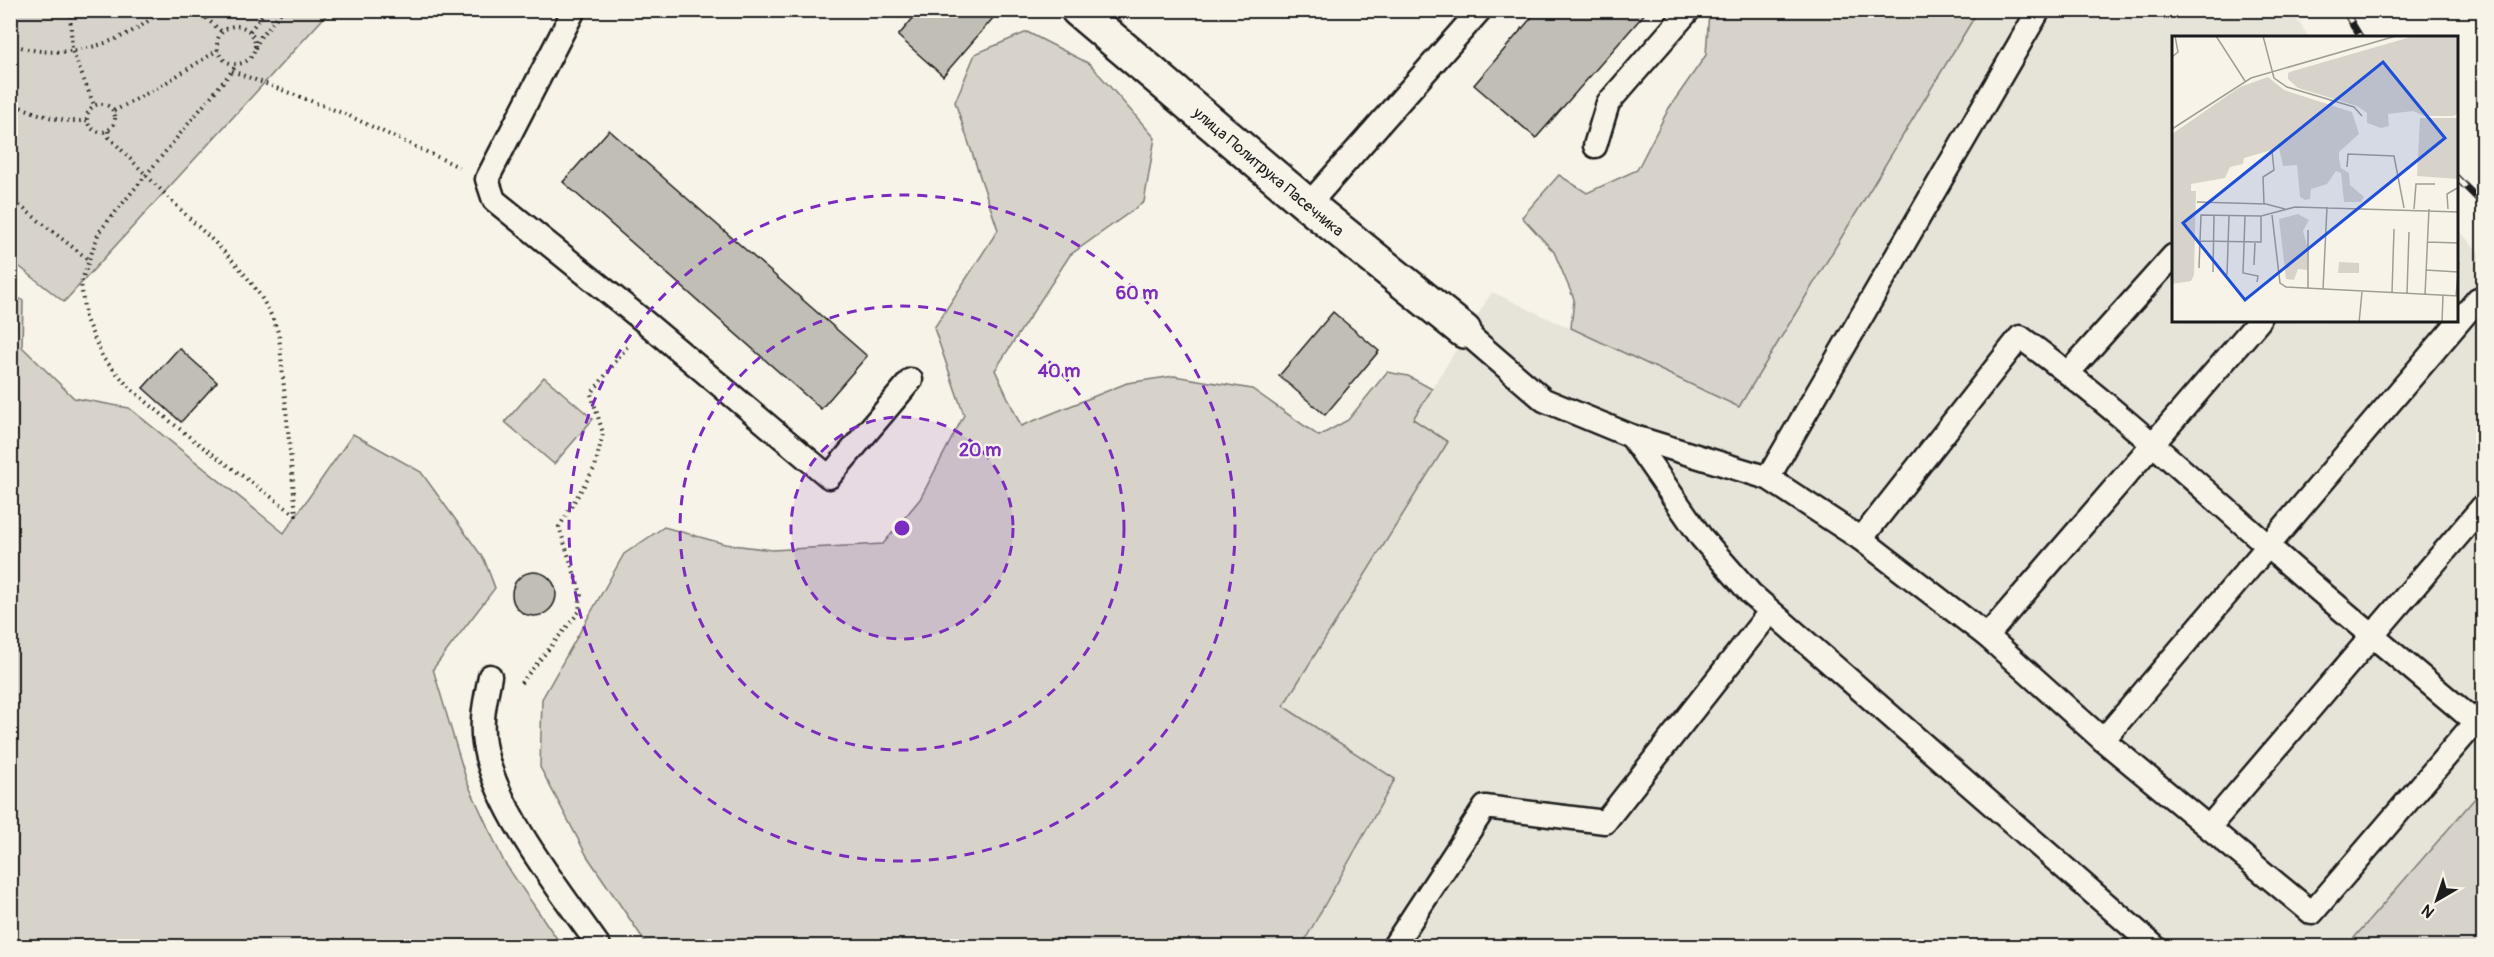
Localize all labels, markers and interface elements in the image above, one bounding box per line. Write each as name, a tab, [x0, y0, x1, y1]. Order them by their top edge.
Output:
inset map	[2172, 36, 2458, 322]
street label: улица Политрука Пасечника	[1188, 102, 1348, 241]
text: 60 m	[1116, 282, 1158, 305]
text: 40 m	[1038, 360, 1080, 383]
text: 20 m	[959, 439, 1001, 462]
centre of rings	[892, 518, 912, 538]
north arrow	[2407, 870, 2467, 930]
text: N	[2418, 900, 2439, 922]

